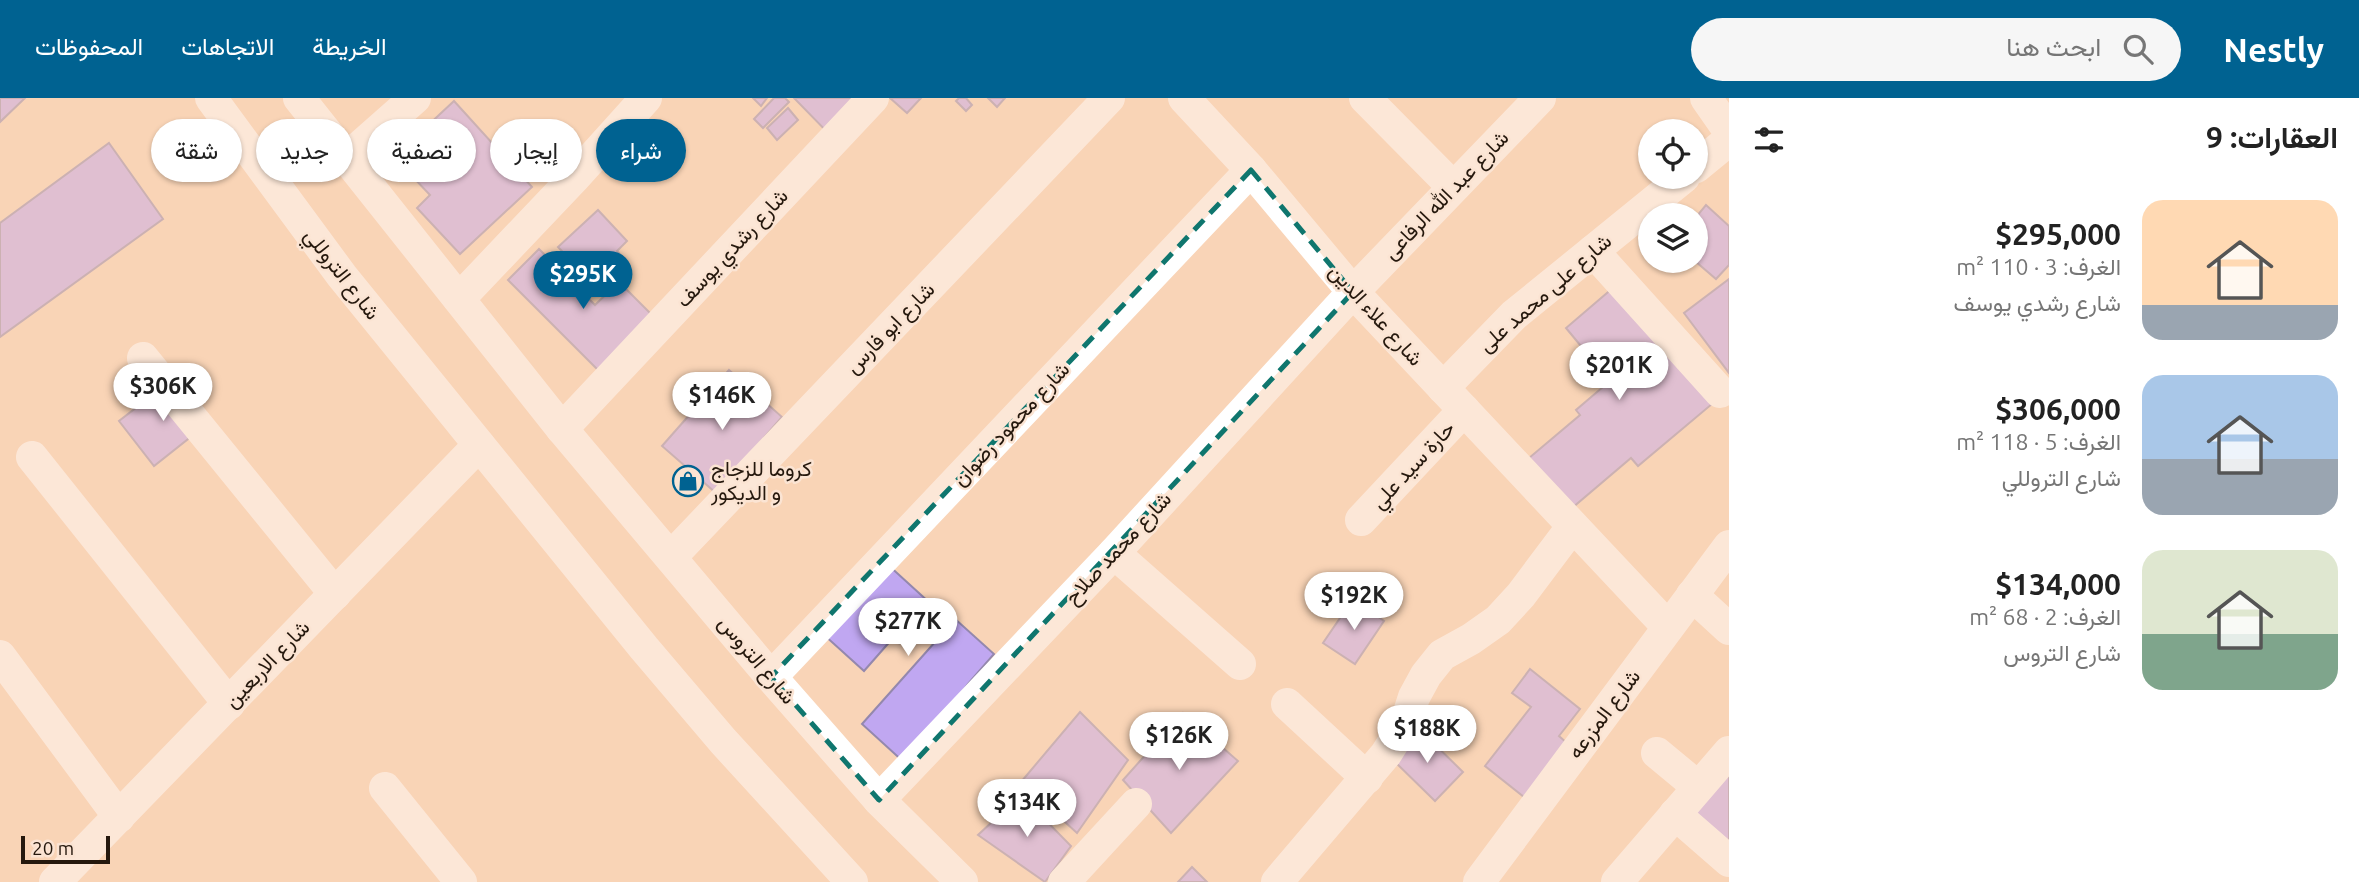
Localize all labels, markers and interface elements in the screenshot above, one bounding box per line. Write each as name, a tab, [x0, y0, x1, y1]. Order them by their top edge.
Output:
search box	[1691, 18, 2181, 81]
icon: search	[2119, 30, 2157, 68]
text: Nestly	[2223, 31, 2324, 68]
text: ابحث هنا	[2006, 32, 2101, 61]
text: المحفوظات	[35, 33, 143, 60]
text: الاتجاهات	[181, 33, 274, 60]
text: الخريطة	[312, 33, 387, 60]
chip: شقة	[151, 119, 242, 182]
chip: جديد	[256, 119, 353, 182]
chip: تصفية	[367, 119, 476, 182]
chip: إيجار	[490, 119, 582, 182]
chip: شراء	[596, 119, 686, 182]
map controls	[1638, 119, 1708, 273]
button: locate	[1638, 119, 1708, 189]
text: العقارات: 9	[2206, 120, 2338, 154]
icon: filters	[1750, 121, 1788, 159]
street label: شارع عبد الله الرفاعى	[1378, 125, 1515, 266]
street label: شارع رشدي يوسف	[670, 183, 797, 316]
button: layers	[1638, 203, 1708, 273]
text: $295,000	[1995, 217, 2121, 251]
street label: شارع التروللي	[295, 223, 386, 327]
street label: شارع على محمد على	[1473, 228, 1618, 359]
icon: home	[2198, 228, 2282, 312]
pin: $295K	[534, 252, 632, 311]
text: الغرف: 3 · 110 m²	[1956, 254, 2121, 279]
street label: شارع علاء الدين	[1323, 259, 1429, 372]
text: $295K	[549, 261, 617, 286]
street label: شارع ابو فارس	[840, 277, 941, 380]
text: شارع رشدي يوسف	[1953, 290, 2121, 315]
pin: $201K	[1570, 342, 1668, 402]
text: $201K	[1585, 352, 1653, 377]
street label: شارع محمود رضوان	[947, 357, 1076, 492]
pin: $306K	[114, 364, 212, 423]
pin: $146K	[673, 372, 771, 432]
text: $306K	[129, 373, 197, 398]
text: $146K	[688, 382, 756, 407]
text: $306,000	[1995, 392, 2121, 426]
icon: home	[2198, 403, 2282, 487]
street label: حارة سيد علي	[1366, 415, 1463, 517]
text: الغرف: 5 · 118 m²	[1956, 429, 2121, 454]
place label: كروما للزجاج و الديكور	[710, 456, 812, 506]
shop icon: كروما للزجاج و الديكور	[671, 464, 705, 498]
text: شارع التروللي	[2002, 465, 2121, 490]
street label: شارع محمد صلاح	[1059, 486, 1178, 611]
text: $134,000	[1995, 567, 2121, 601]
pin: $192K	[1305, 573, 1403, 632]
icon: home	[2198, 578, 2282, 662]
text: $192K	[1320, 582, 1388, 607]
pin: $277K	[859, 598, 957, 658]
text: الغرف: 2 · 68 m²	[1969, 604, 2121, 629]
text: $277K	[874, 608, 942, 633]
street label: شارع التروس	[712, 610, 801, 710]
street label: شارع الاربعين	[219, 615, 316, 714]
text: شارع التروس	[2003, 640, 2121, 665]
street label: شارع المزرعه	[1562, 664, 1647, 764]
pin: $188K	[1378, 706, 1476, 765]
pin: $126K	[1130, 712, 1228, 772]
text: $188K	[1393, 715, 1461, 740]
text: $126K	[1145, 722, 1213, 747]
pin: $134K	[978, 780, 1076, 839]
text: $134K	[993, 789, 1061, 814]
scale bar	[21, 833, 110, 865]
text: 20 m	[32, 837, 74, 859]

